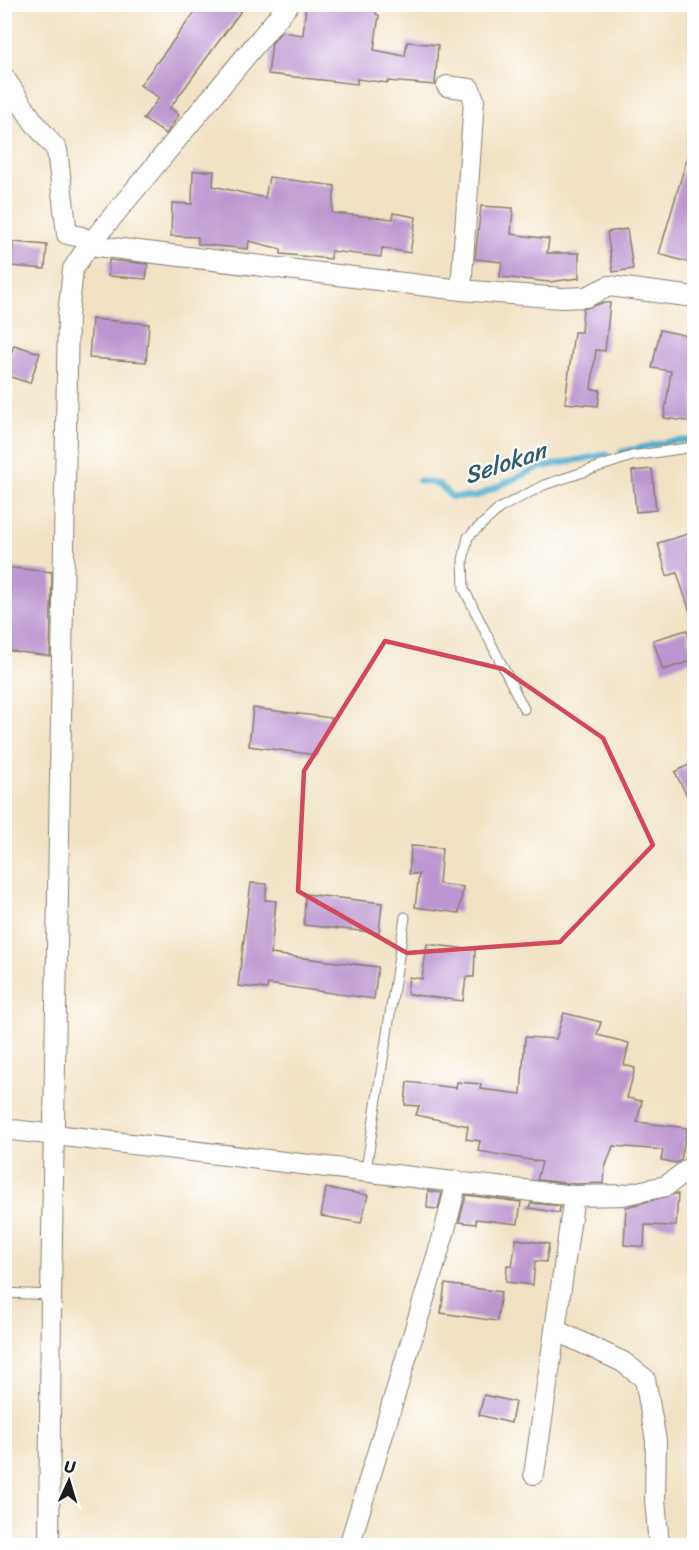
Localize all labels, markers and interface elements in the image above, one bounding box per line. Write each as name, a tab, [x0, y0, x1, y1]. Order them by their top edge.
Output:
water label: Selokan	[458, 429, 554, 496]
north arrow	[39, 1451, 99, 1511]
text: U	[64, 1452, 78, 1481]

